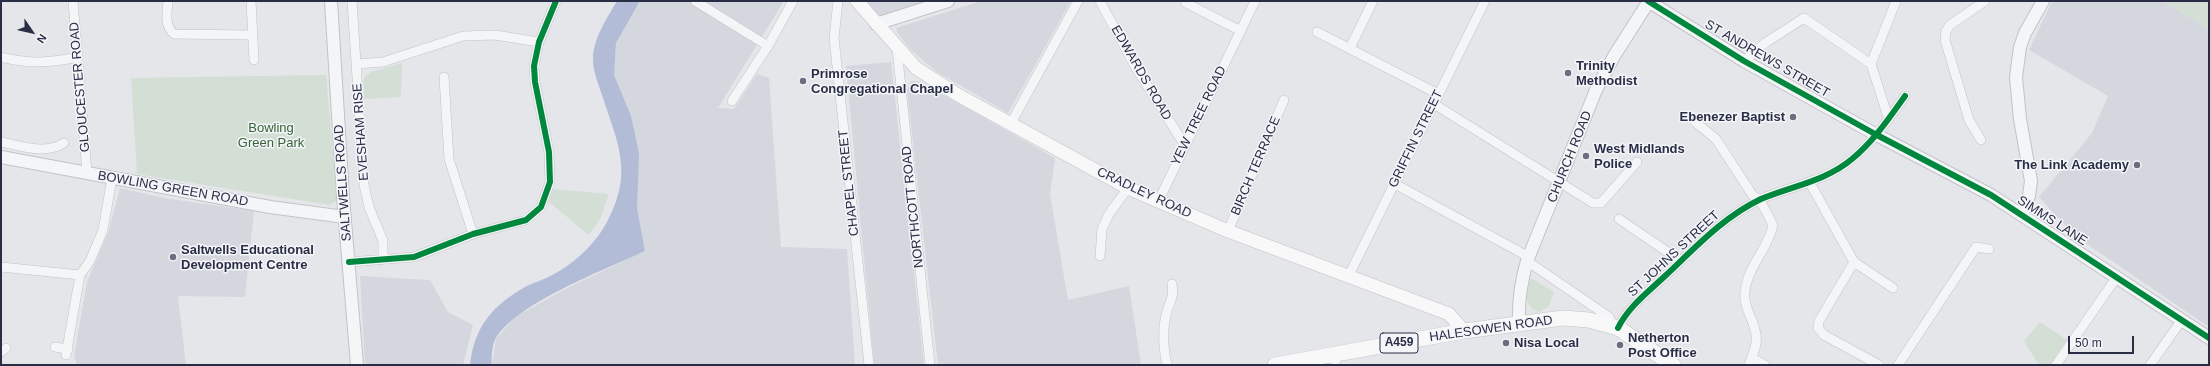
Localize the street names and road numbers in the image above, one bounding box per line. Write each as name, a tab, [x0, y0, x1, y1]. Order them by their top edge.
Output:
street label: ST ANDREWS STREET	[1702, 17, 1832, 101]
street label: GLOUCESTER ROAD	[67, 21, 93, 153]
street label: EDWARDS ROAD	[1107, 23, 1175, 123]
street label: YEW TREE ROAD	[1168, 64, 1230, 168]
street label: EVESHAM RISE	[350, 83, 372, 181]
street label: GRIFFIN STREET	[1386, 88, 1446, 190]
street label: CHURCH ROAD	[1545, 109, 1595, 205]
street label: BIRCH TERRACE	[1228, 114, 1284, 218]
street label: SALTWELLS ROAD	[331, 124, 355, 242]
street label: CHAPEL STREET	[836, 129, 862, 237]
street label: NORTHCOTT ROAD	[899, 145, 927, 269]
street label: CRADLEY ROAD	[1094, 164, 1194, 222]
street label: BOWLING GREEN ROAD	[97, 168, 249, 210]
street label: SIMMS LANE	[2014, 193, 2090, 249]
street label: ST JOHNS STREET	[1625, 208, 1723, 300]
street label: HALESOWEN ROAD	[1428, 313, 1554, 345]
road number: A459	[1380, 333, 1418, 353]

